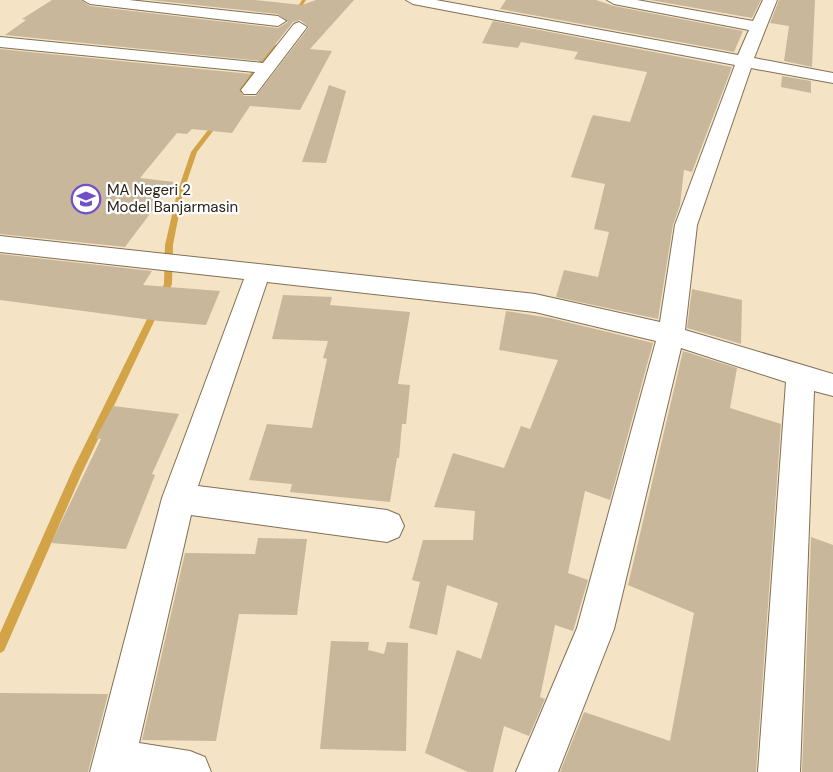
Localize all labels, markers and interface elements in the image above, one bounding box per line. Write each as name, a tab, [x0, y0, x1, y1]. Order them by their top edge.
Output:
place label: MA Negeri 2 Model Banjarmasin	[107, 180, 238, 217]
school or university icon: MA Negeri 2 Model Banjarmasin	[70, 183, 102, 215]

